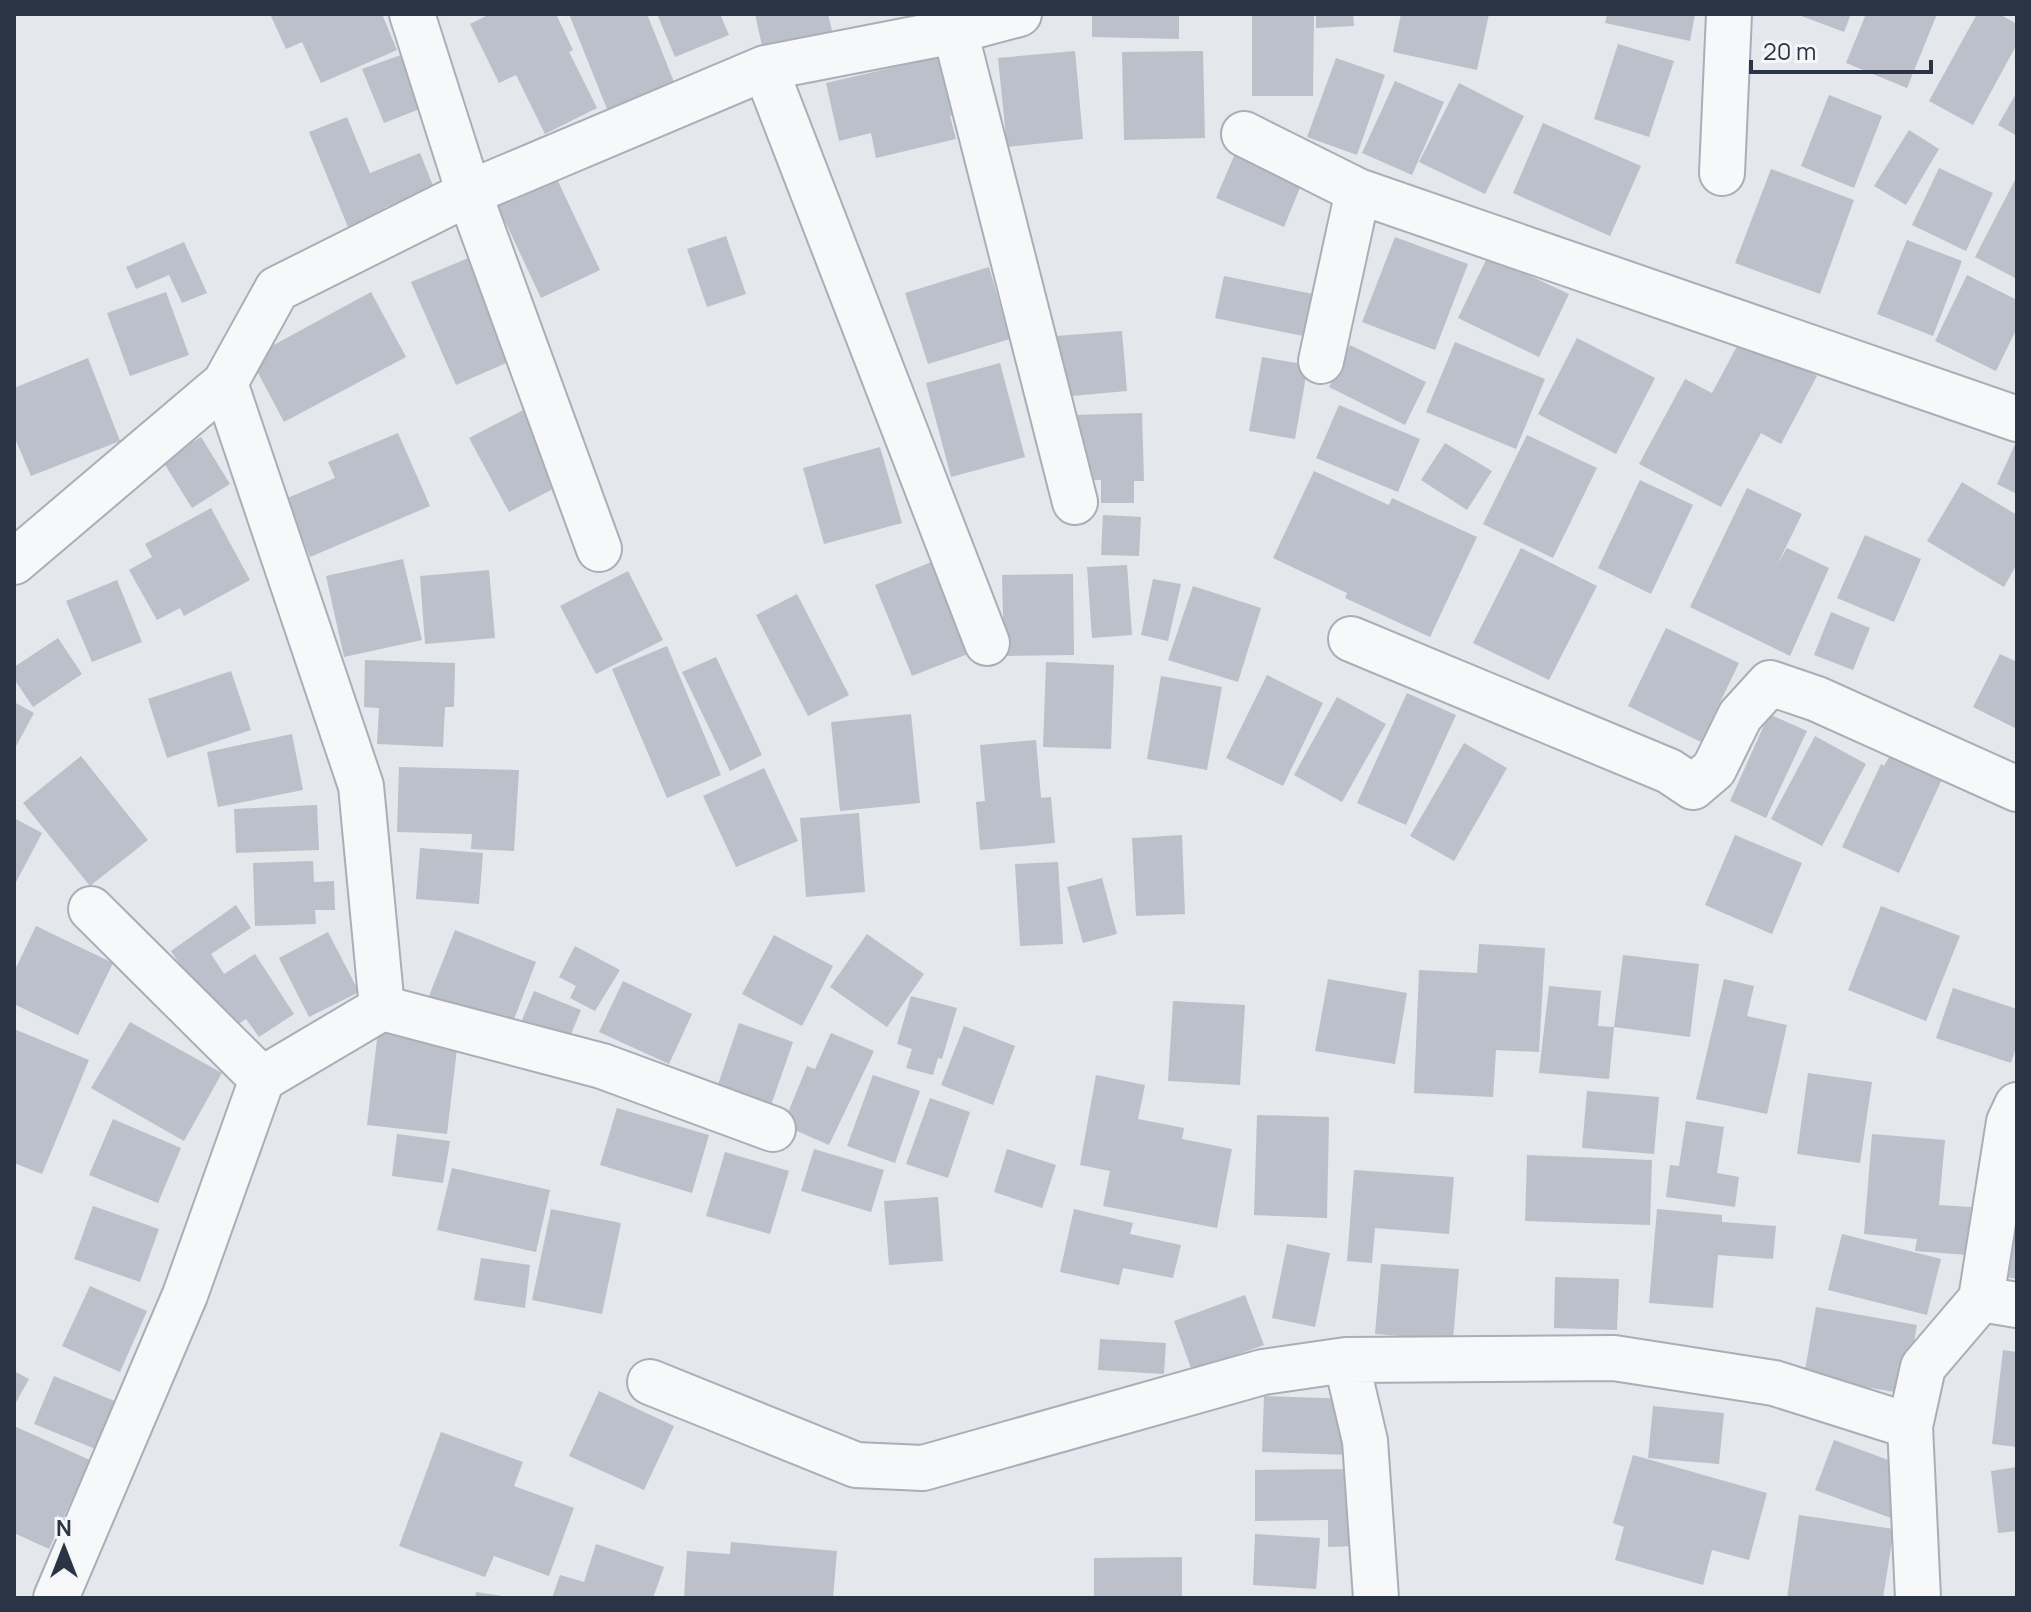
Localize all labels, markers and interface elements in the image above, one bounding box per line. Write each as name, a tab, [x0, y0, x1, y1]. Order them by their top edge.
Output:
scale bar	[1751, 24, 1931, 74]
text: 20 m	[1763, 34, 1816, 67]
north arrow	[24, 1508, 104, 1588]
text: N	[56, 1513, 72, 1543]

